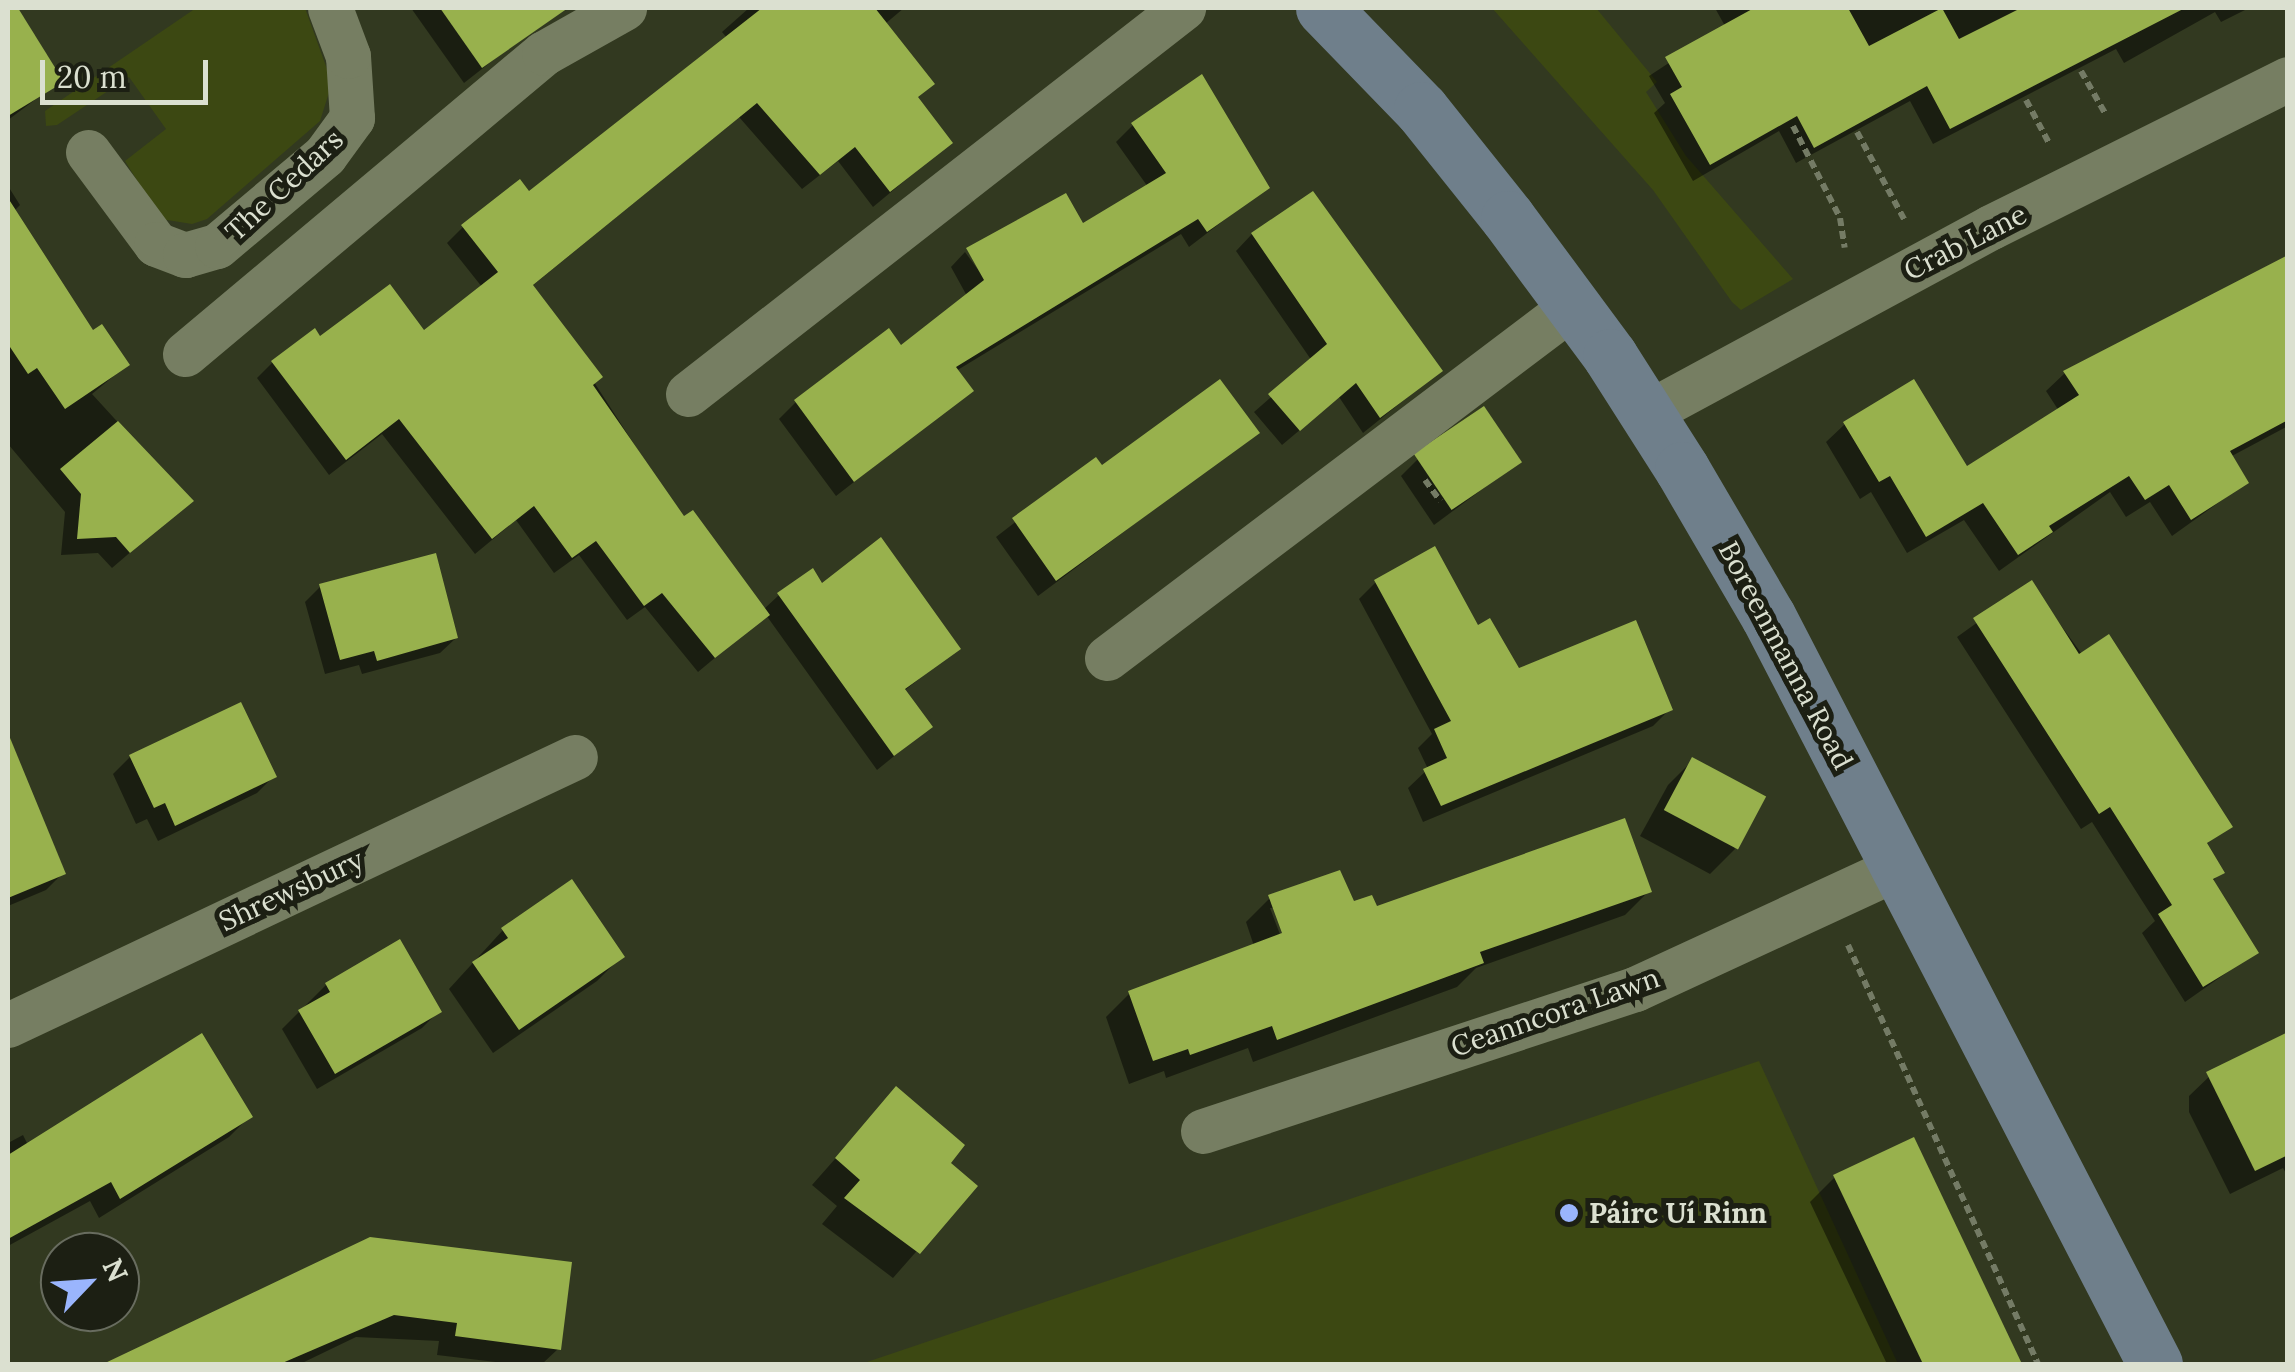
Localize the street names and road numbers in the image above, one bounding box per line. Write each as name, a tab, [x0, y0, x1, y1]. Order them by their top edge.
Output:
street label: The Cedars	[218, 122, 350, 248]
street label: Crab Lane	[1898, 197, 2032, 287]
street label: Boreenmanna Road	[1712, 535, 1860, 775]
street label: Shrewsbury	[213, 842, 369, 938]
street label: Ceanncora Lawn	[1446, 961, 1664, 1063]

